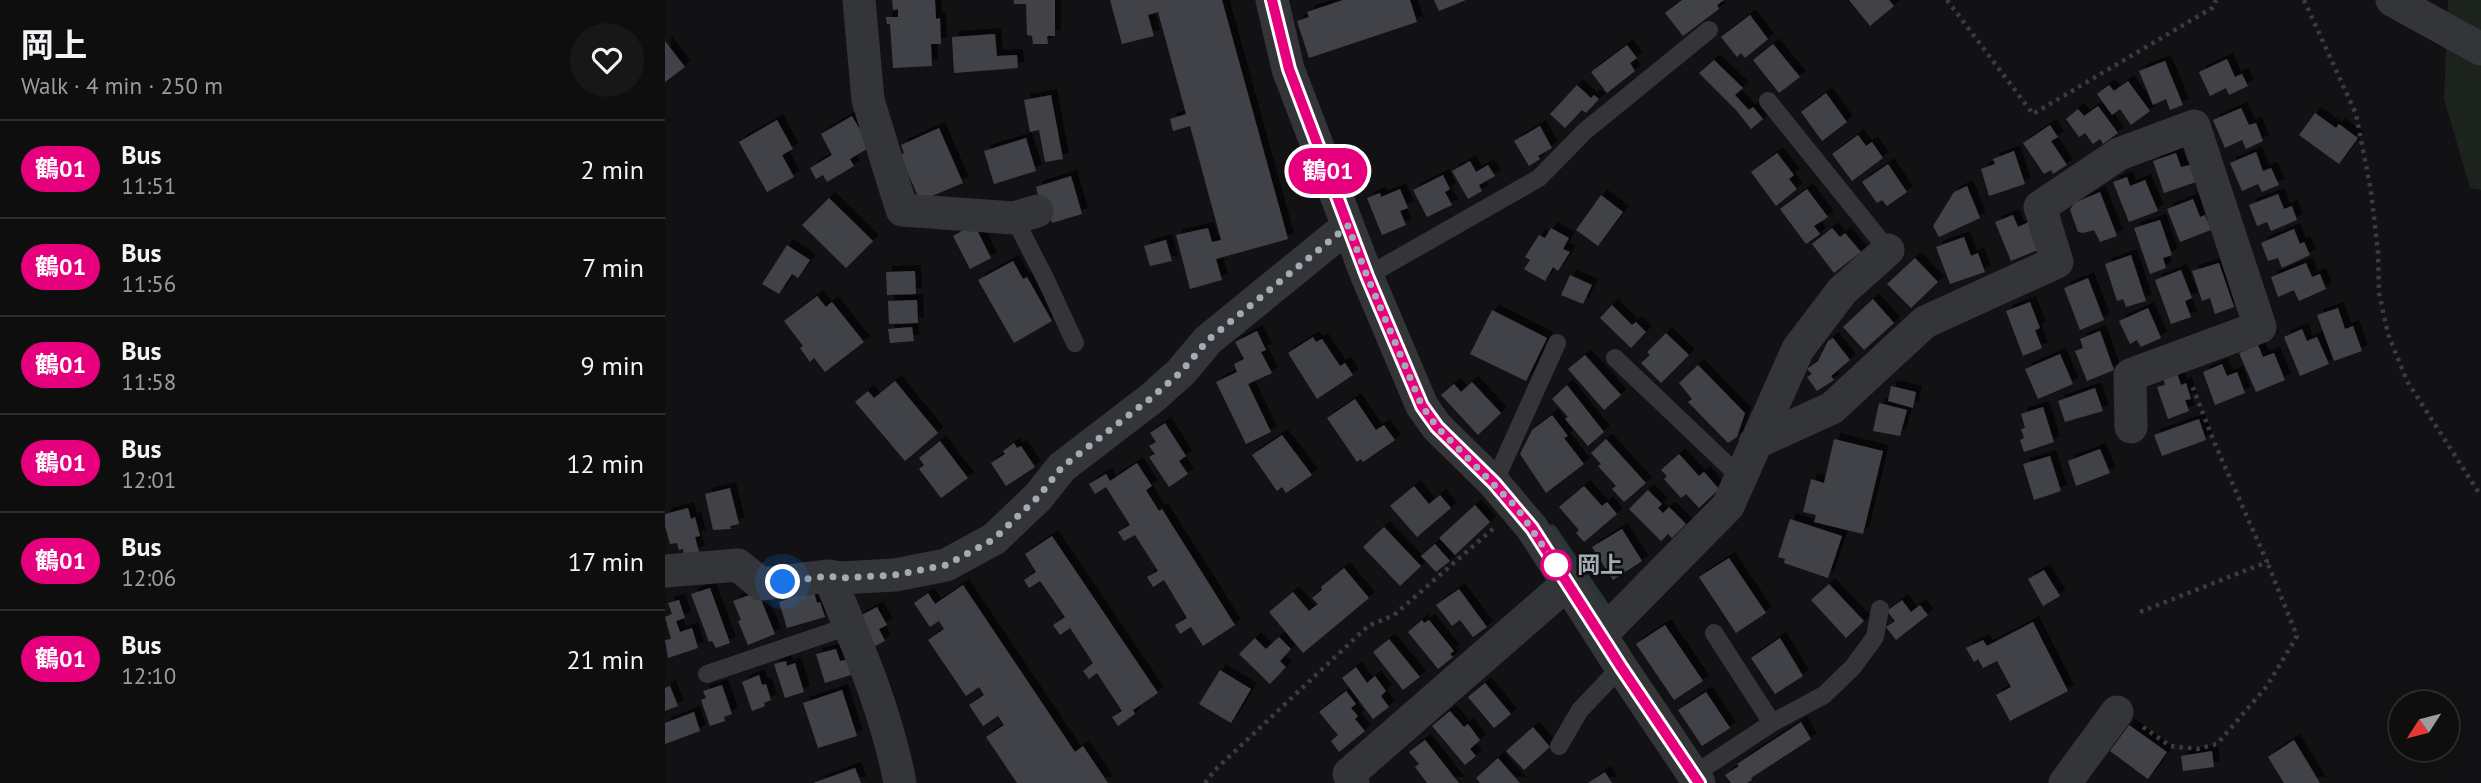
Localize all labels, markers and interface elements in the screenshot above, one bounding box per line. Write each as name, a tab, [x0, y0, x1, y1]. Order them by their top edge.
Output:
text: 岡上	[21, 23, 87, 66]
button: heart	[570, 23, 644, 97]
text: Walk · 4 min · 250 m	[21, 71, 223, 100]
text: Bus	[121, 138, 162, 171]
line badge: 鶴01	[1288, 148, 1368, 194]
text: 鶴01	[35, 153, 86, 184]
text: 2 min	[581, 153, 644, 186]
text: 鶴01	[1302, 155, 1354, 186]
text: 11:51	[121, 171, 176, 200]
text: Bus	[121, 236, 162, 269]
text: 鶴01	[35, 251, 86, 282]
text: 7 min	[582, 251, 644, 284]
text: 11:56	[121, 269, 176, 298]
text: Bus	[121, 334, 162, 367]
text: 鶴01	[35, 349, 86, 380]
text: 9 min	[581, 349, 644, 382]
text: 11:58	[121, 367, 176, 396]
text: Bus	[121, 432, 162, 465]
text: 鶴01	[35, 447, 86, 478]
text: 12 min	[566, 447, 644, 480]
text: 12:01	[121, 465, 176, 494]
text: Bus	[121, 530, 162, 563]
text: 鶴01	[35, 545, 86, 576]
text: 17 min	[568, 545, 644, 578]
marker: 岡上	[1541, 550, 1571, 580]
place label: 岡上	[1577, 550, 1623, 579]
text: 12:06	[121, 563, 176, 592]
your location	[765, 564, 800, 599]
text: Bus	[121, 628, 162, 661]
text: 鶴01	[35, 643, 86, 674]
text: 21 min	[566, 643, 644, 676]
text: 12:10	[121, 661, 176, 690]
north arrow	[2389, 691, 2459, 761]
map controls	[2389, 691, 2459, 761]

